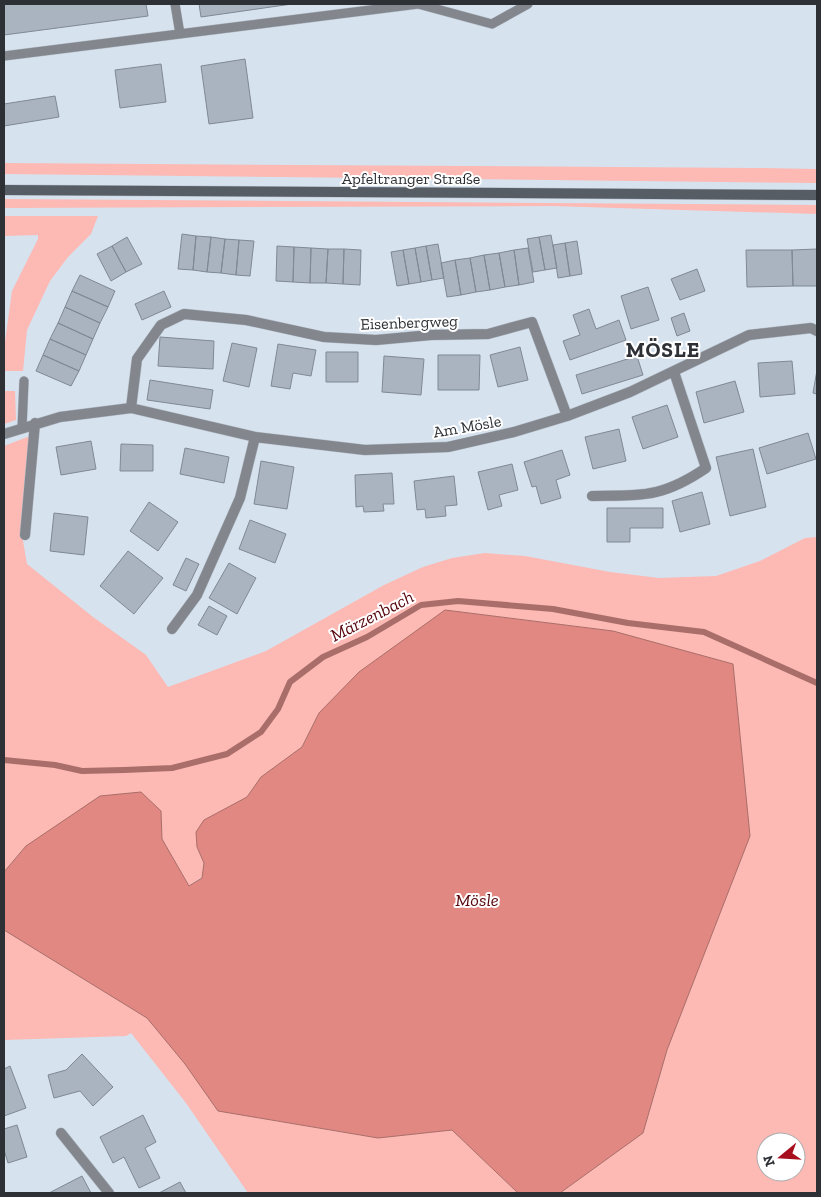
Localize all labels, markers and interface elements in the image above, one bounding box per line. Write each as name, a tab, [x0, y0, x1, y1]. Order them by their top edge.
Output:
street label: Apfeltranger Straße	[342, 169, 480, 188]
street label: Eisenbergweg	[360, 311, 458, 334]
district label: MÖSLE	[626, 337, 700, 362]
street label: Am Mösle	[432, 411, 502, 442]
water label: Märzenbach	[327, 586, 417, 646]
water label: Mösle	[455, 889, 499, 911]
north arrow	[756, 1132, 806, 1182]
text: N	[759, 1153, 779, 1169]

